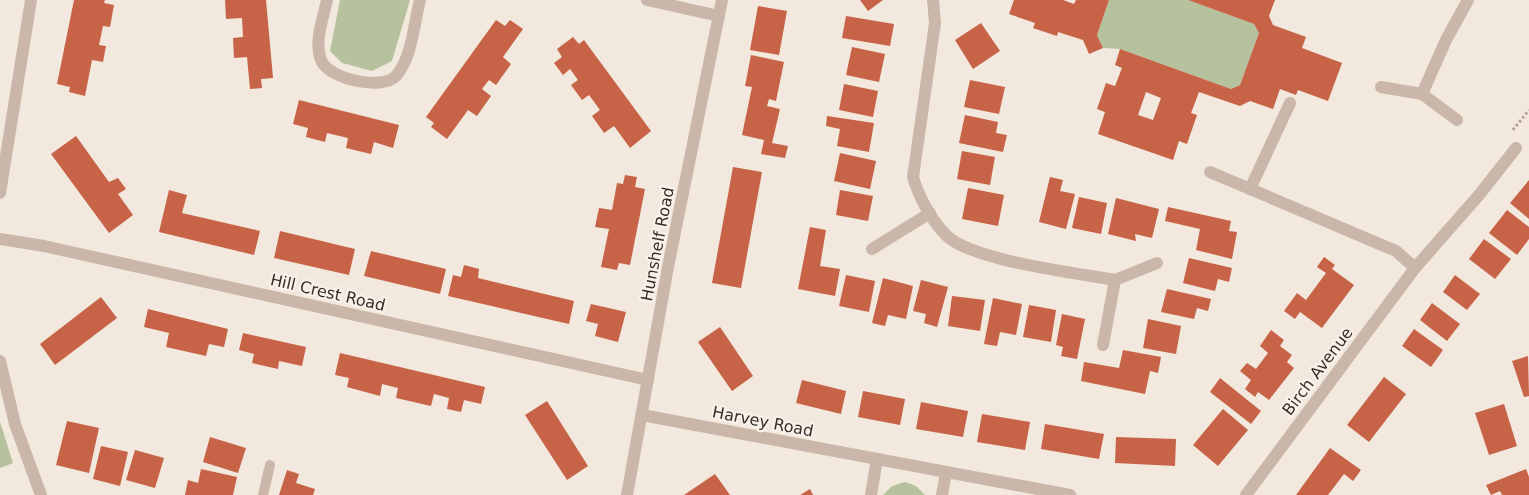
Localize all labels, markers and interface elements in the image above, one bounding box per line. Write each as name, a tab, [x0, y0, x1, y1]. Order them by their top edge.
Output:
street label: Hunshelf Road	[637, 185, 678, 303]
street label: Hill Crest Road	[268, 270, 387, 315]
street label: Birch Avenue	[1278, 324, 1357, 419]
street label: Harvey Road	[711, 402, 815, 441]

